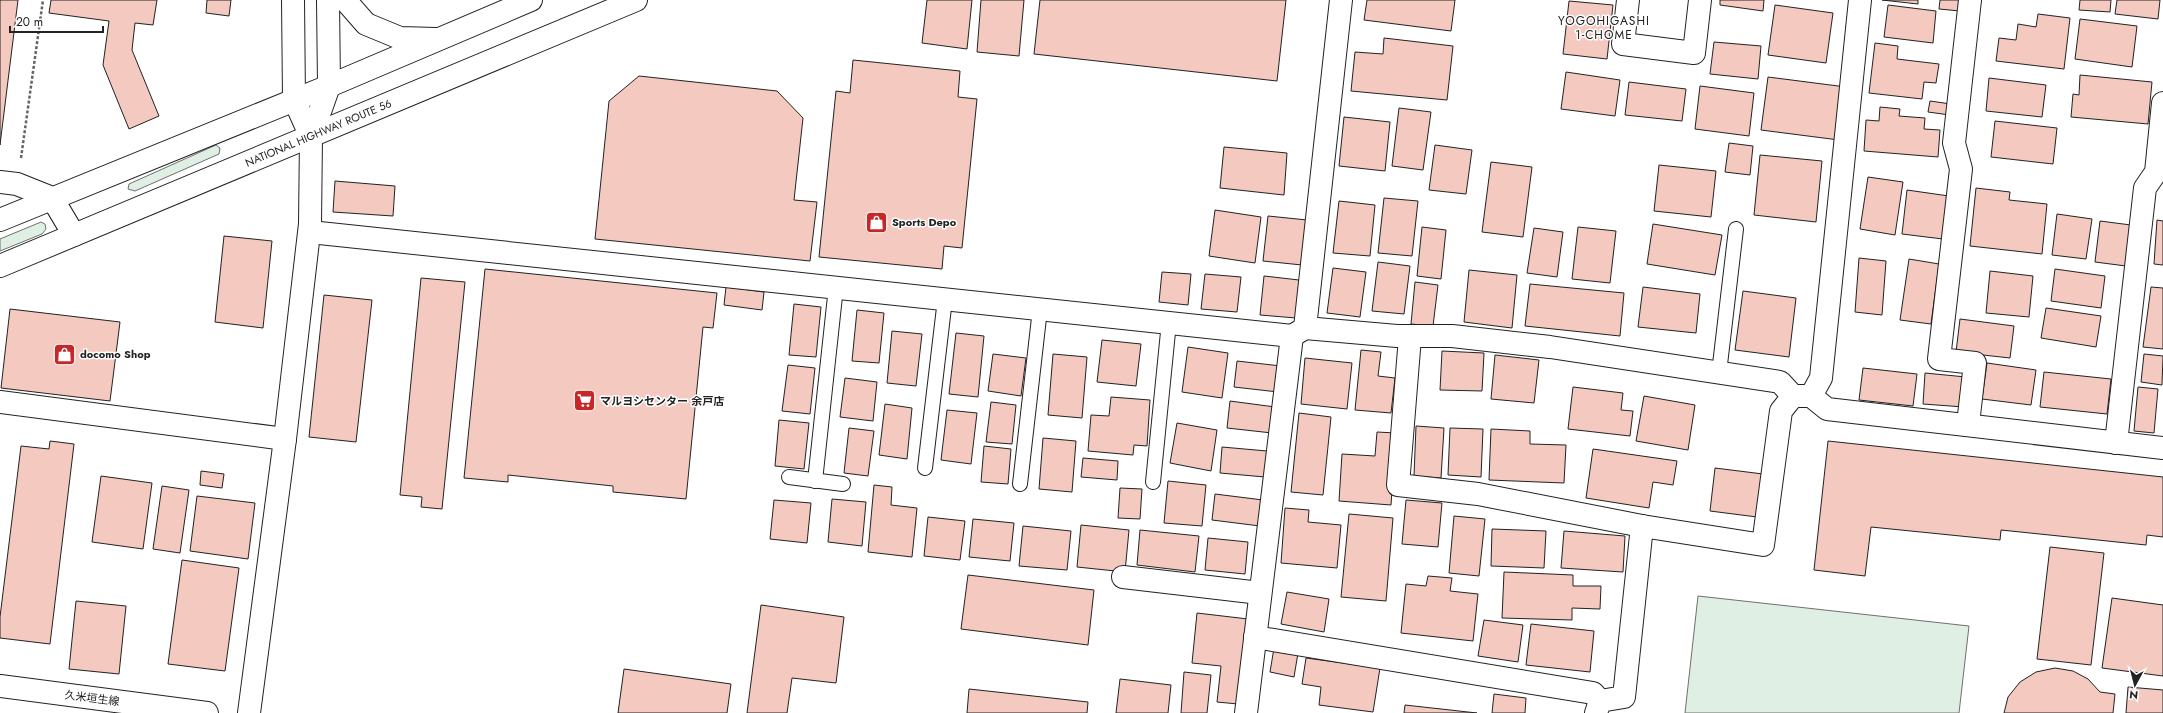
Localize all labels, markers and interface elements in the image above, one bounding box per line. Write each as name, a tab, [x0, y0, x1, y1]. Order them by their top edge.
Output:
scale bar	[10, 8, 103, 34]
district label: YOGOHIGASHI 1-CHOME	[1558, 12, 1650, 44]
text: 20 m	[16, 13, 43, 31]
street label: NATIONAL HIGHWAY ROUTE 56	[243, 95, 394, 171]
shop icon: Sports Depo	[864, 209, 890, 235]
place label: Sports Depo	[892, 214, 957, 230]
shop icon: docomo Shop	[52, 341, 78, 367]
place label: docomo Shop	[80, 346, 151, 362]
supermarket icon: マルヨシセンター 余戸店	[571, 388, 597, 414]
place label: マルヨシセンター 余戸店	[600, 393, 724, 409]
north arrow	[2115, 665, 2155, 705]
text: N	[2128, 686, 2139, 703]
street label: 久米垣生線	[64, 687, 120, 709]

